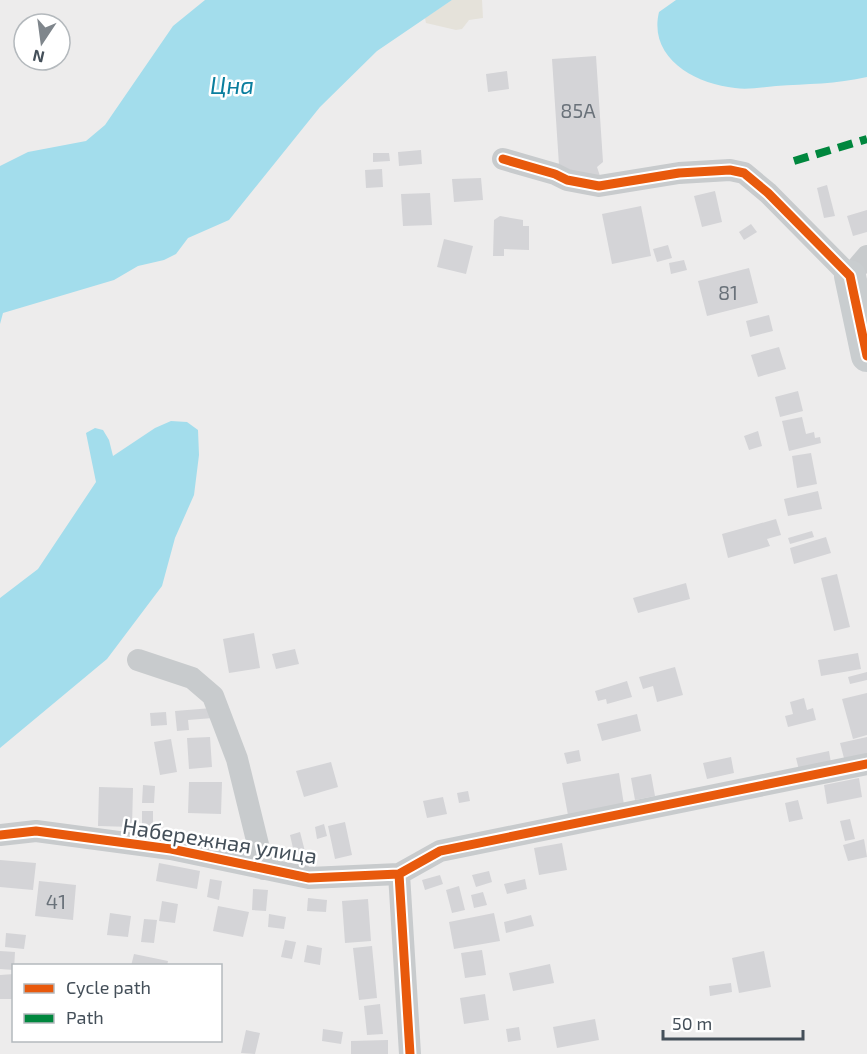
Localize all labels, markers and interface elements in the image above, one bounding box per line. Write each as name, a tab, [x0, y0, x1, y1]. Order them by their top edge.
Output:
north arrow	[12, 12, 72, 72]
text: N	[31, 47, 46, 68]
water label: Цна	[210, 70, 254, 99]
house number: 85А	[560, 98, 596, 122]
house number: 81	[718, 280, 738, 304]
street label: Набережная улица	[121, 812, 319, 869]
house number: 41	[46, 889, 66, 913]
legend	[12, 964, 222, 1042]
text: Cycle path	[66, 976, 151, 998]
scale bar	[663, 1003, 802, 1041]
text: Path	[66, 1006, 104, 1028]
text: 50 m	[672, 1012, 712, 1034]

